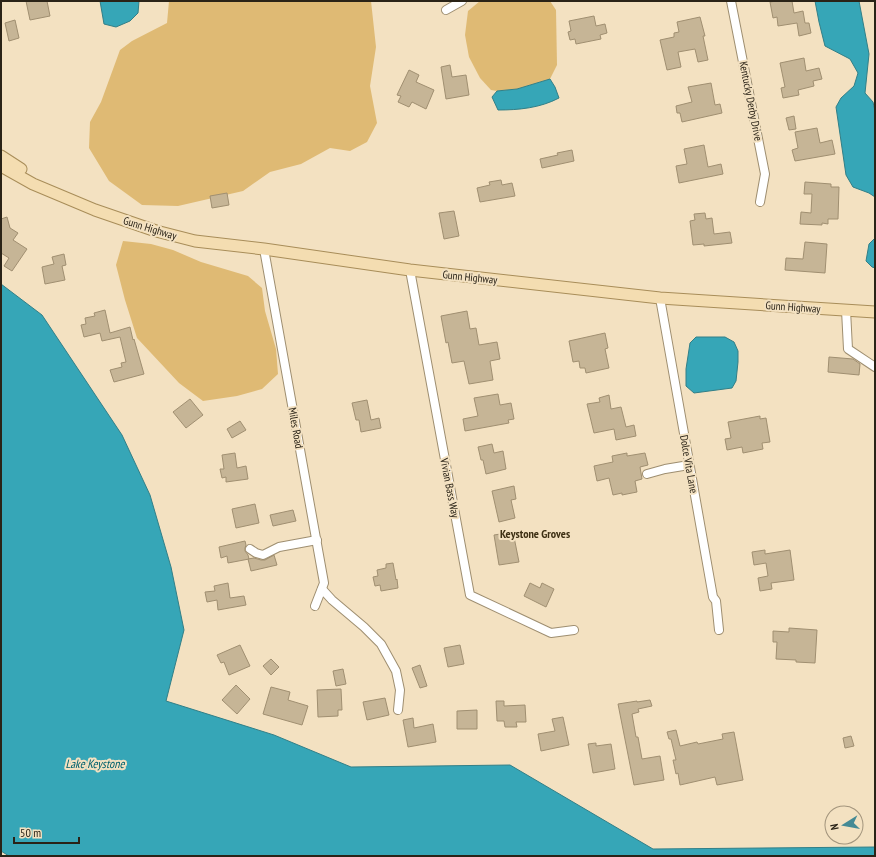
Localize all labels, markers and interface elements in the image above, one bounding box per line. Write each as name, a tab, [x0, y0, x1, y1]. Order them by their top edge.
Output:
street label: Kentucky Derby Drive	[736, 60, 766, 142]
street label: Gunn Highway	[122, 213, 179, 243]
street label: Gunn Highway	[442, 267, 499, 287]
street label: Gunn Highway	[765, 298, 822, 316]
street label: Miles Road	[286, 406, 307, 450]
street label: Dolce Vita Lane	[677, 434, 701, 495]
street label: Vivian Bass Way	[437, 456, 463, 520]
district label: Keystone Groves	[500, 526, 570, 541]
water label: Lake Keystone	[65, 756, 126, 771]
north arrow	[824, 805, 864, 845]
scale bar	[14, 819, 79, 845]
text: N	[827, 823, 842, 831]
text: 50 m	[20, 825, 41, 840]

